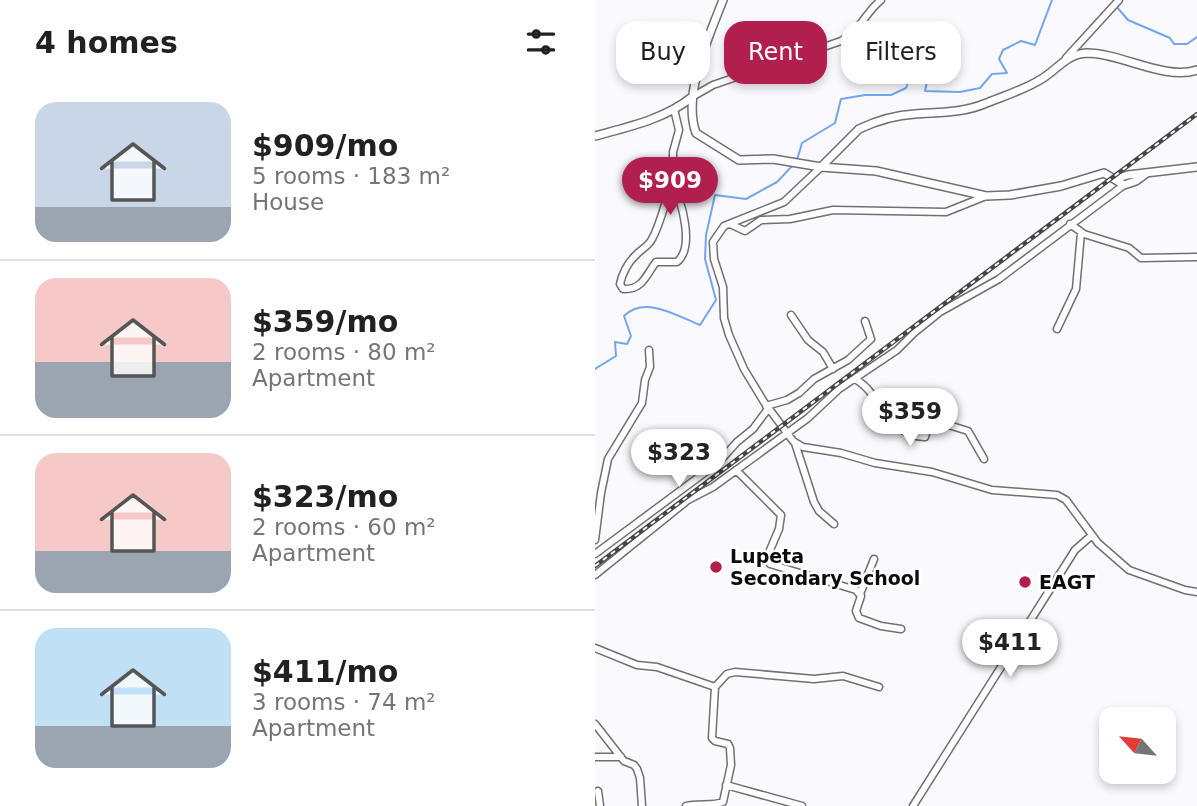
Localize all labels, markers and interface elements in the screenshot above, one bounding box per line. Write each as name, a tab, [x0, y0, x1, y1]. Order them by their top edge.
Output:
chip: Buy	[616, 21, 710, 84]
chip: Rent	[724, 21, 827, 84]
chip: Filters	[841, 21, 961, 84]
icon: filters	[522, 23, 560, 61]
text: 4 homes	[35, 25, 178, 60]
text: $909/mo	[252, 128, 398, 163]
icon: home	[91, 130, 175, 214]
pin: $909	[629, 158, 711, 217]
text: 5 rooms · 183 m²	[252, 163, 450, 189]
text: $909	[638, 167, 702, 193]
text: House	[252, 189, 324, 215]
text: $359/mo	[252, 304, 398, 339]
icon: home	[91, 306, 175, 390]
text: 2 rooms · 80 m²	[252, 339, 436, 365]
text: Apartment	[252, 365, 375, 391]
pin: $359	[869, 388, 951, 448]
text: $359	[878, 398, 942, 424]
pin: $323	[638, 430, 720, 489]
text: $323	[647, 439, 711, 465]
text: $323/mo	[252, 479, 398, 514]
icon: home	[91, 481, 175, 565]
text: 2 rooms · 60 m²	[252, 514, 436, 540]
text: Apartment	[252, 540, 375, 566]
place label: Lupeta Secondary School	[730, 545, 920, 589]
marker: Lupeta Secondary School	[708, 559, 724, 575]
place label: EAGT	[1039, 571, 1095, 593]
marker: EAGT	[1017, 574, 1033, 590]
pin: $411	[969, 620, 1051, 679]
text: $411	[978, 629, 1042, 655]
text: $411/mo	[252, 654, 398, 689]
icon: home	[91, 656, 175, 740]
text: 3 rooms · 74 m²	[252, 689, 436, 715]
north arrow	[1099, 707, 1176, 784]
map controls	[1099, 707, 1176, 784]
text: Apartment	[252, 715, 375, 741]

